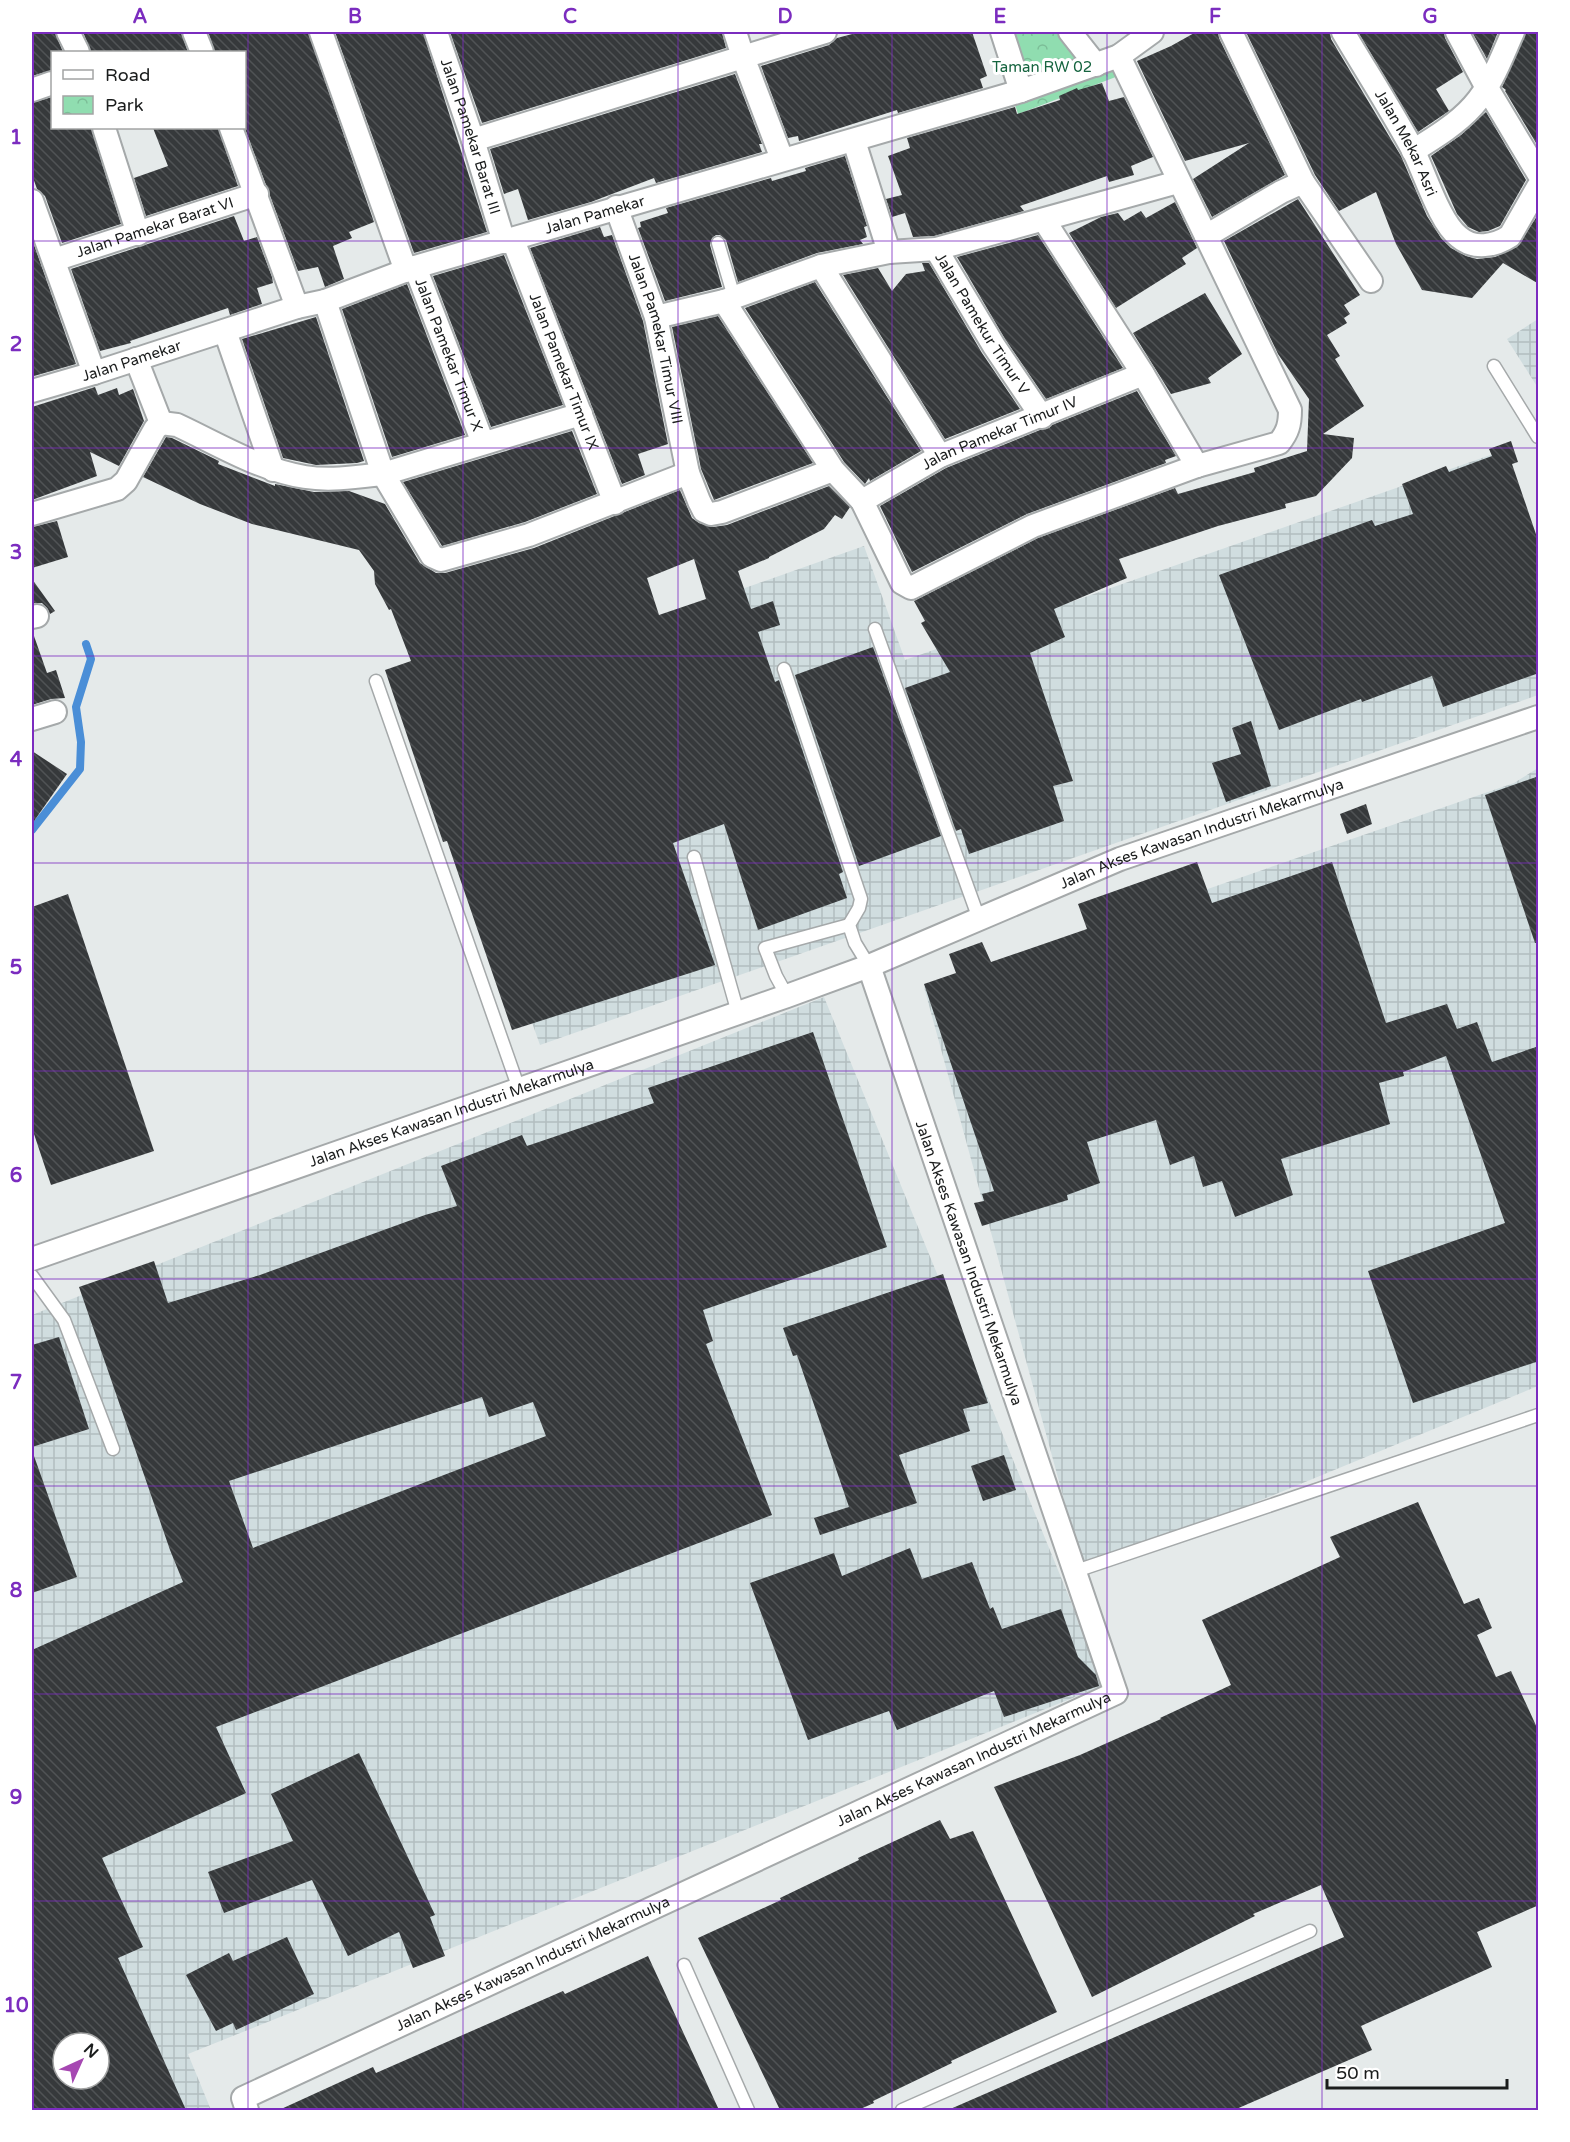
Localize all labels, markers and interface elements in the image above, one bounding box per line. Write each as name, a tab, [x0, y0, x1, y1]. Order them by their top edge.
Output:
text: A	[133, 5, 148, 29]
text: B	[348, 5, 362, 29]
text: C	[563, 5, 577, 29]
text: D	[777, 5, 793, 29]
text: E	[994, 5, 1007, 29]
text: F	[1209, 5, 1221, 29]
text: G	[1422, 5, 1438, 29]
legend	[51, 51, 246, 129]
street label: Jalan Pamekar Barat III	[437, 56, 504, 216]
park label: Taman RW 02	[992, 58, 1092, 76]
text: Road	[105, 64, 150, 86]
street label: Jalan Mekar Asri	[1371, 87, 1441, 199]
text: Park	[105, 94, 144, 116]
text: 1	[10, 126, 22, 150]
street label: Jalan Pamekar	[543, 192, 647, 238]
street label: Jalan Pamekar Barat VI	[74, 193, 236, 261]
street label: Jalan Pamekur Timur V	[931, 250, 1034, 399]
street label: Jalan Pamekar Timur VIII	[625, 251, 687, 425]
street label: Jalan Pamekar Timur X	[411, 276, 487, 434]
street label: Jalan Pamekar Timur IX	[525, 290, 603, 452]
text: 2	[10, 333, 22, 357]
street label: Jalan Pamekar	[80, 336, 184, 385]
street label: Jalan Pamekar Timur IV	[918, 392, 1081, 474]
text: 3	[10, 541, 22, 565]
text: 4	[10, 748, 23, 772]
street label: Jalan Akses Kawasan Industri Mekarmulya	[1057, 775, 1346, 893]
text: 5	[10, 956, 22, 980]
street label: Jalan Akses Kawasan Industri Mekarmulya	[307, 1055, 596, 1171]
street label: Jalan Akses Kawasan Industri Mekarmulya	[912, 1118, 1026, 1408]
text: 6	[10, 1164, 22, 1188]
text: 7	[10, 1371, 22, 1395]
text: 8	[10, 1579, 22, 1603]
street label: Jalan Akses Kawasan Industri Mekarmulya	[834, 1688, 1113, 1830]
text: 9	[10, 1786, 22, 1810]
street label: Jalan Akses Kawasan Industri Mekarmulya	[393, 1892, 673, 2035]
text: 10	[3, 1994, 29, 2018]
north arrow	[51, 2031, 111, 2091]
text: N	[79, 2039, 103, 2063]
scale bar	[1327, 2052, 1507, 2090]
text: 50 m	[1336, 2062, 1380, 2084]

